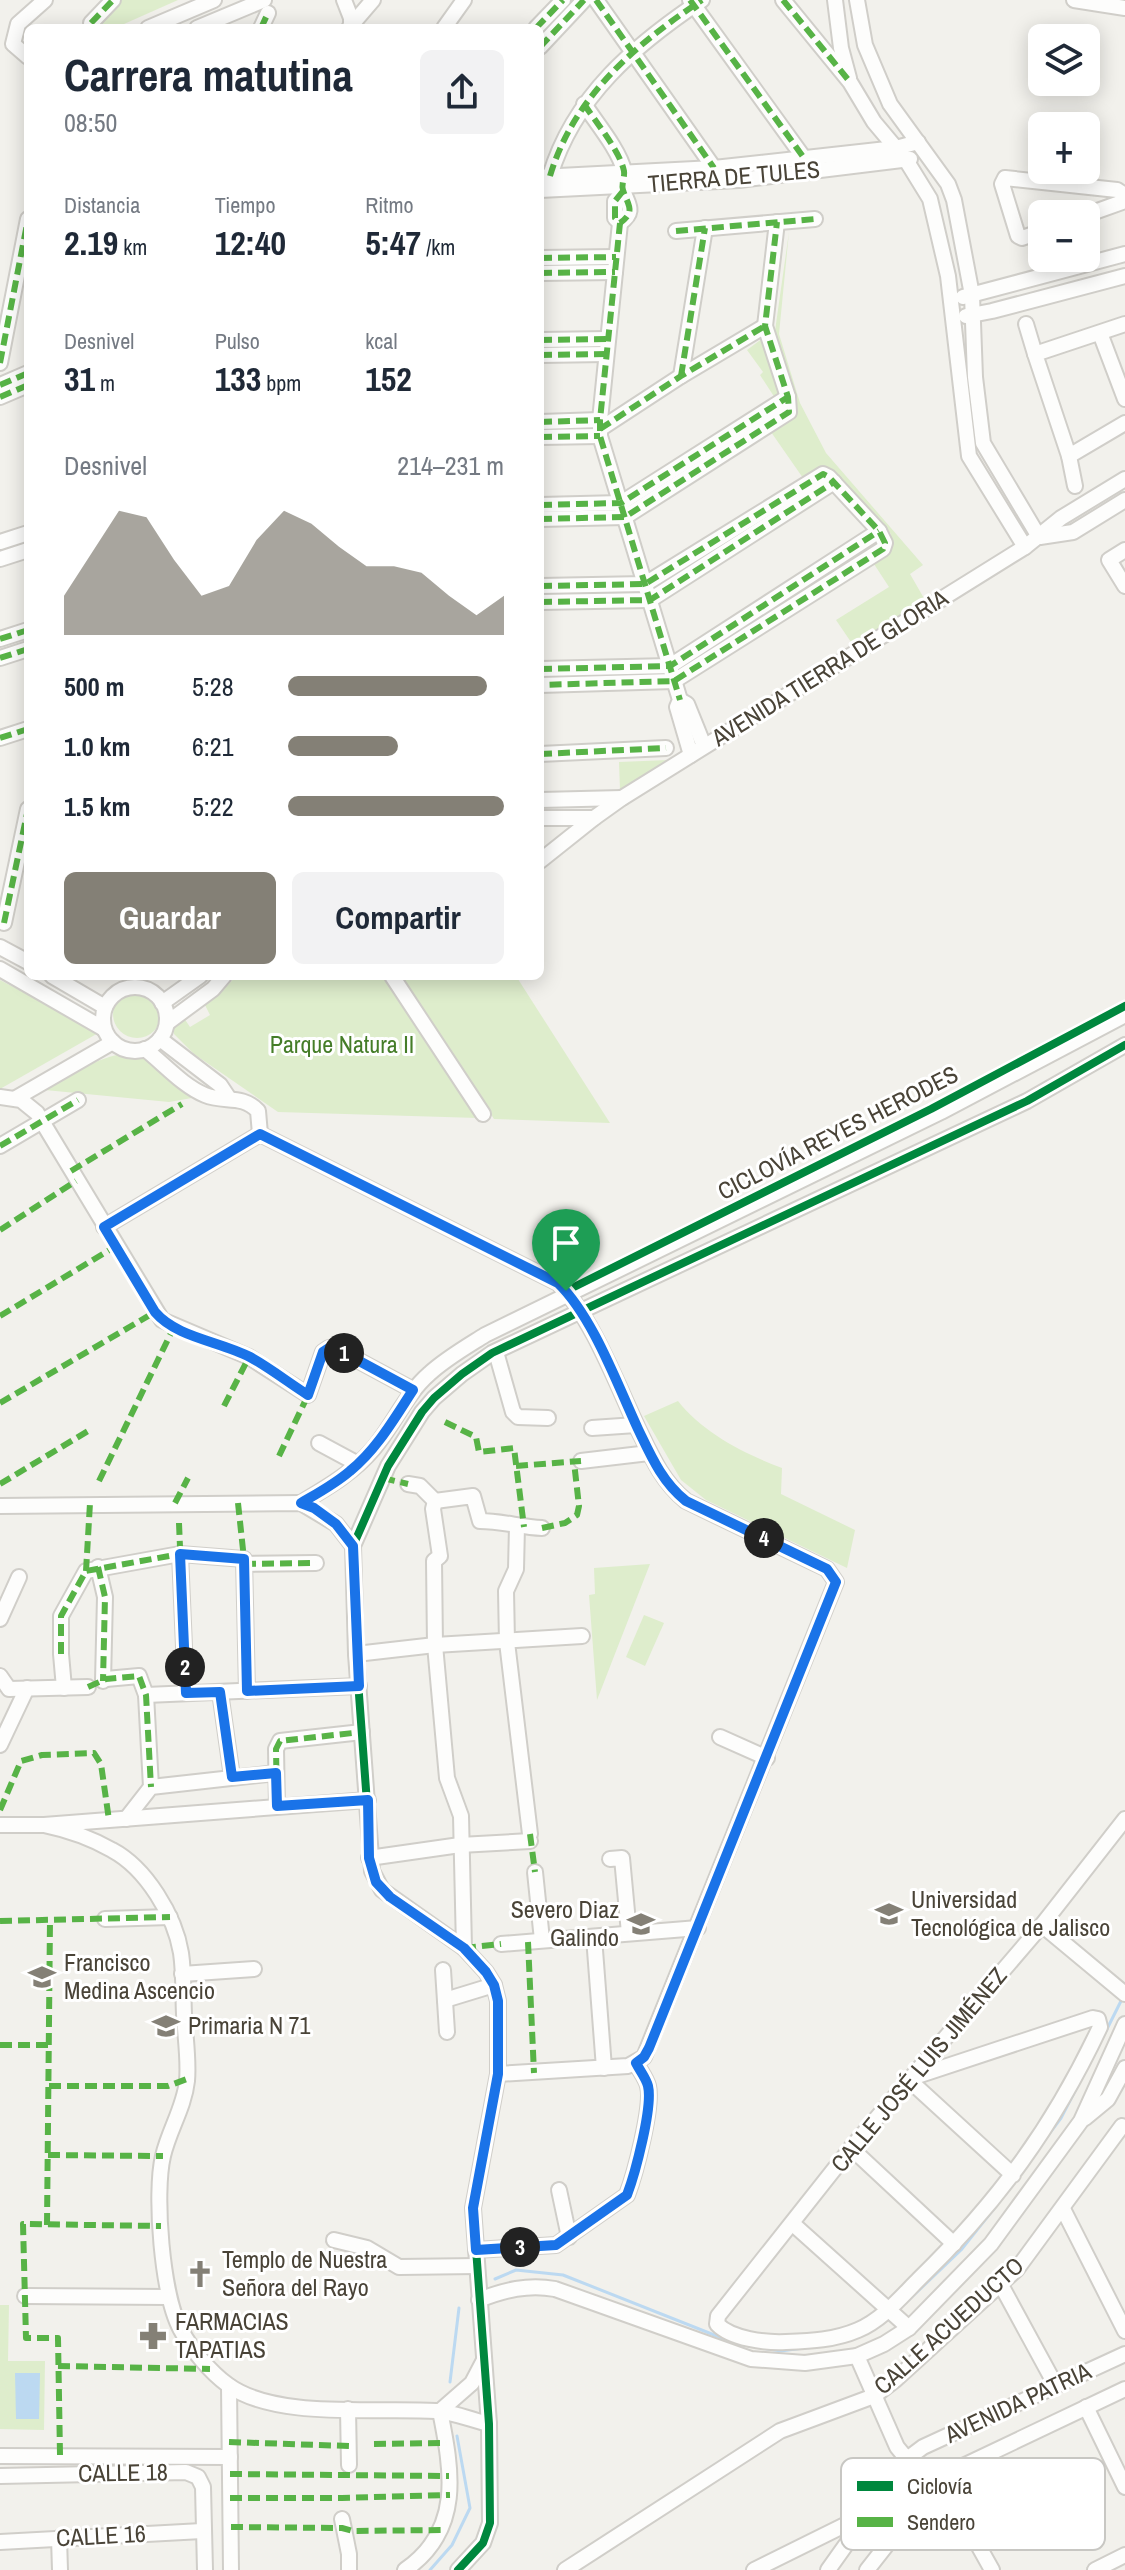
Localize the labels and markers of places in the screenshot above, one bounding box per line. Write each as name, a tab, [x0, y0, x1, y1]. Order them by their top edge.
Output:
pin	[532, 1209, 600, 1291]
pin: 1	[324, 1333, 364, 1373]
pin: 4	[744, 1518, 784, 1558]
pin: 2	[165, 1647, 205, 1687]
place label: Universidad Tecnológica de Jalisco	[911, 1883, 1110, 1943]
place label: Severo Diaz Galindo	[511, 1893, 619, 1953]
school or university icon: Universidad Tecnológica de Jalisco	[874, 1899, 904, 1929]
school or university icon: Severo Diaz Galindo	[626, 1909, 656, 1939]
place label: Francisco Medina Ascencio	[64, 1946, 215, 2006]
school or university icon: Francisco Medina Ascencio	[27, 1962, 57, 1992]
place label: Primaria N 71	[188, 2009, 311, 2041]
school or university icon: Primaria N 71	[151, 2011, 181, 2041]
pin: 3	[500, 2227, 540, 2267]
place label: Templo de Nuestra Señora del Rayo	[222, 2243, 387, 2303]
church icon: Templo de Nuestra Señora del Rayo	[185, 2259, 215, 2289]
place label: FARMACIAS TAPATIAS	[175, 2305, 289, 2365]
pharmacy icon: FARMACIAS TAPATIAS	[138, 2321, 168, 2351]

